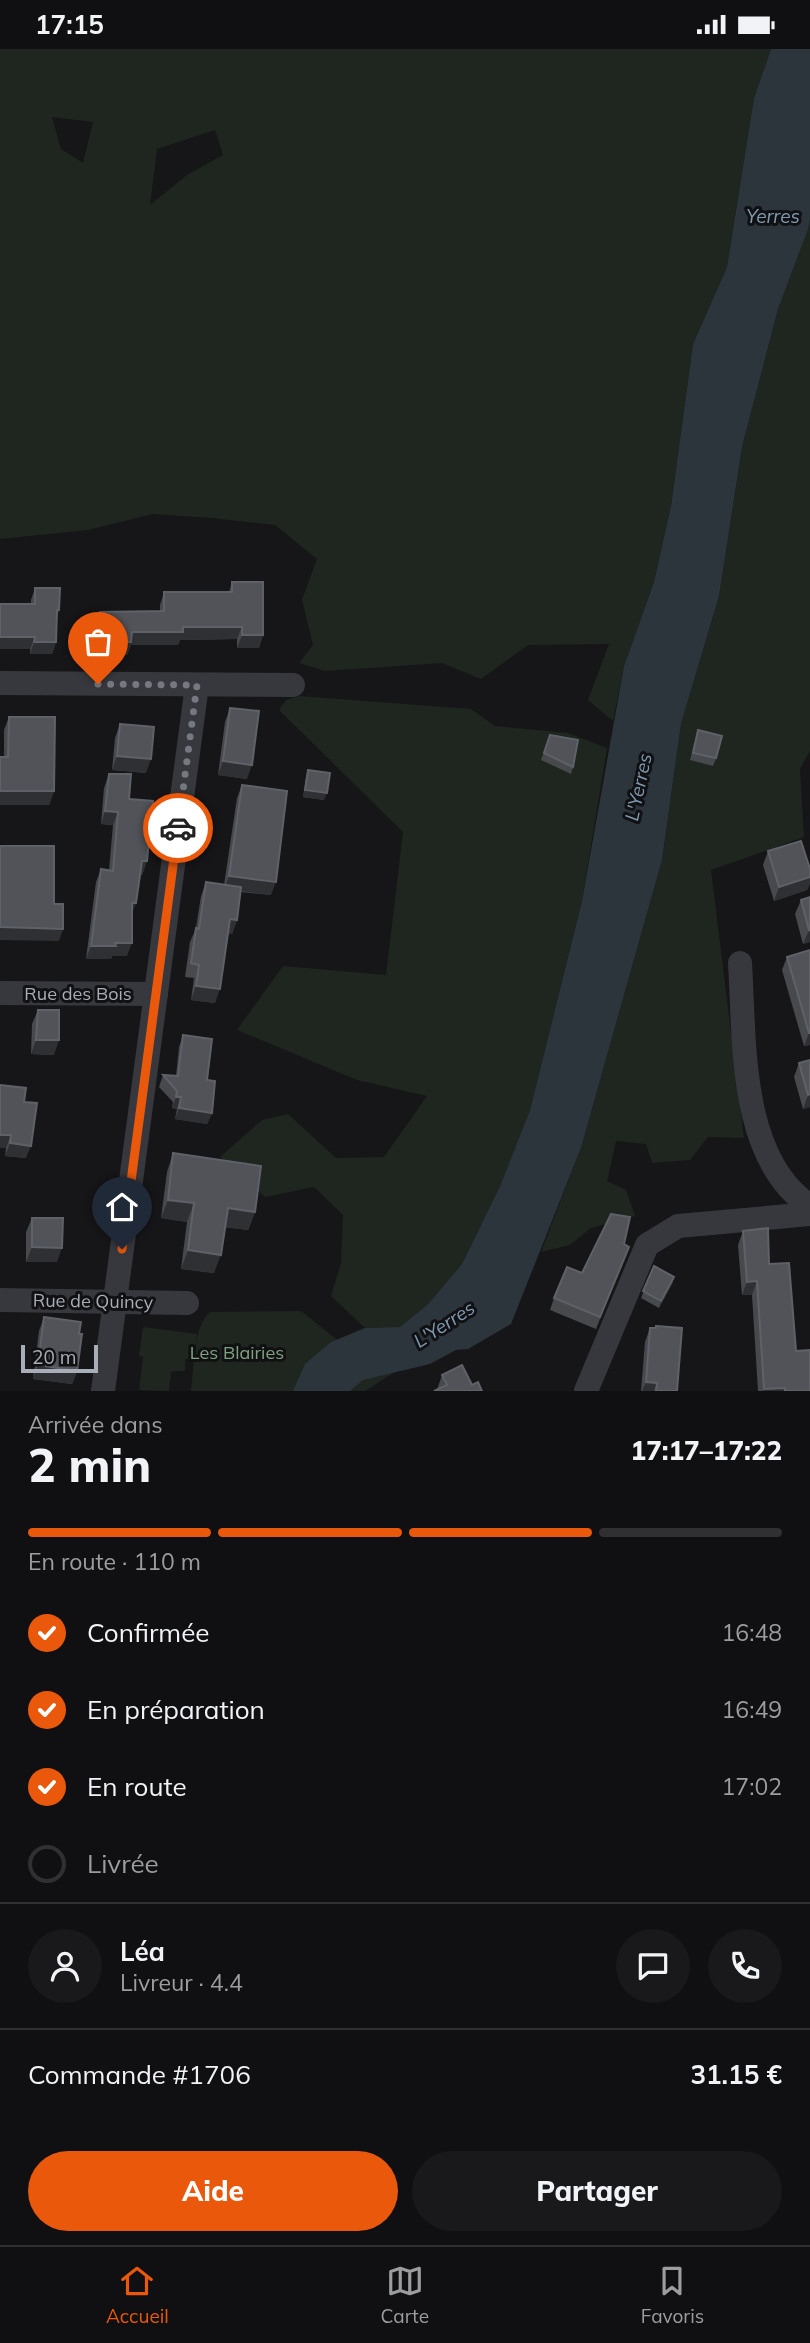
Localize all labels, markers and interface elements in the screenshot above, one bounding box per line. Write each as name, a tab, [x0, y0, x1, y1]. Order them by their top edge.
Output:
text: 17:15	[35, 8, 104, 41]
water label: Yerres	[746, 204, 800, 228]
pin	[68, 612, 128, 684]
icon: bag	[79, 623, 117, 661]
water label: L'Yerres	[619, 751, 657, 823]
courier	[143, 793, 213, 863]
icon: car	[159, 809, 197, 847]
street label: Rue des Bois	[24, 982, 132, 1005]
pin	[92, 1177, 152, 1249]
icon: home	[103, 1188, 141, 1226]
street label: Rue de Quincy	[33, 1288, 154, 1314]
water label: L'Yerres	[409, 1295, 479, 1353]
park label: Les Blairies	[190, 1341, 284, 1364]
scale bar	[21, 1342, 98, 1374]
text: 20 m	[32, 1345, 76, 1369]
text: Arrivée dans	[28, 1410, 163, 1439]
text: 17:17–17:22	[631, 1434, 782, 1467]
text: 2 min	[28, 1436, 151, 1494]
text: En route · 110 m	[28, 1547, 201, 1576]
icon: check	[28, 1614, 66, 1652]
text: Confirmée	[87, 1616, 209, 1649]
text: 16:48	[722, 1618, 782, 1647]
icon: check	[28, 1691, 66, 1729]
text: En préparation	[87, 1693, 265, 1726]
text: 16:49	[722, 1695, 782, 1724]
icon: check	[28, 1768, 66, 1806]
text: En route	[87, 1770, 187, 1803]
text: 17:02	[722, 1772, 782, 1801]
text: Livrée	[87, 1847, 159, 1880]
button: person	[28, 1929, 102, 2003]
button: chat	[616, 1929, 690, 2003]
button: phone	[708, 1929, 782, 2003]
text: Léa	[120, 1935, 165, 1968]
text: Livreur · 4.4	[120, 1968, 243, 1997]
text: Commande #1706	[28, 2058, 251, 2091]
text: 31.15 €	[690, 2058, 782, 2091]
button: Aide	[28, 2151, 398, 2231]
button: Partager	[412, 2151, 782, 2231]
tab: Accueil	[106, 2262, 169, 2328]
tab: Carte	[381, 2262, 429, 2328]
tab: Favoris	[641, 2262, 704, 2328]

